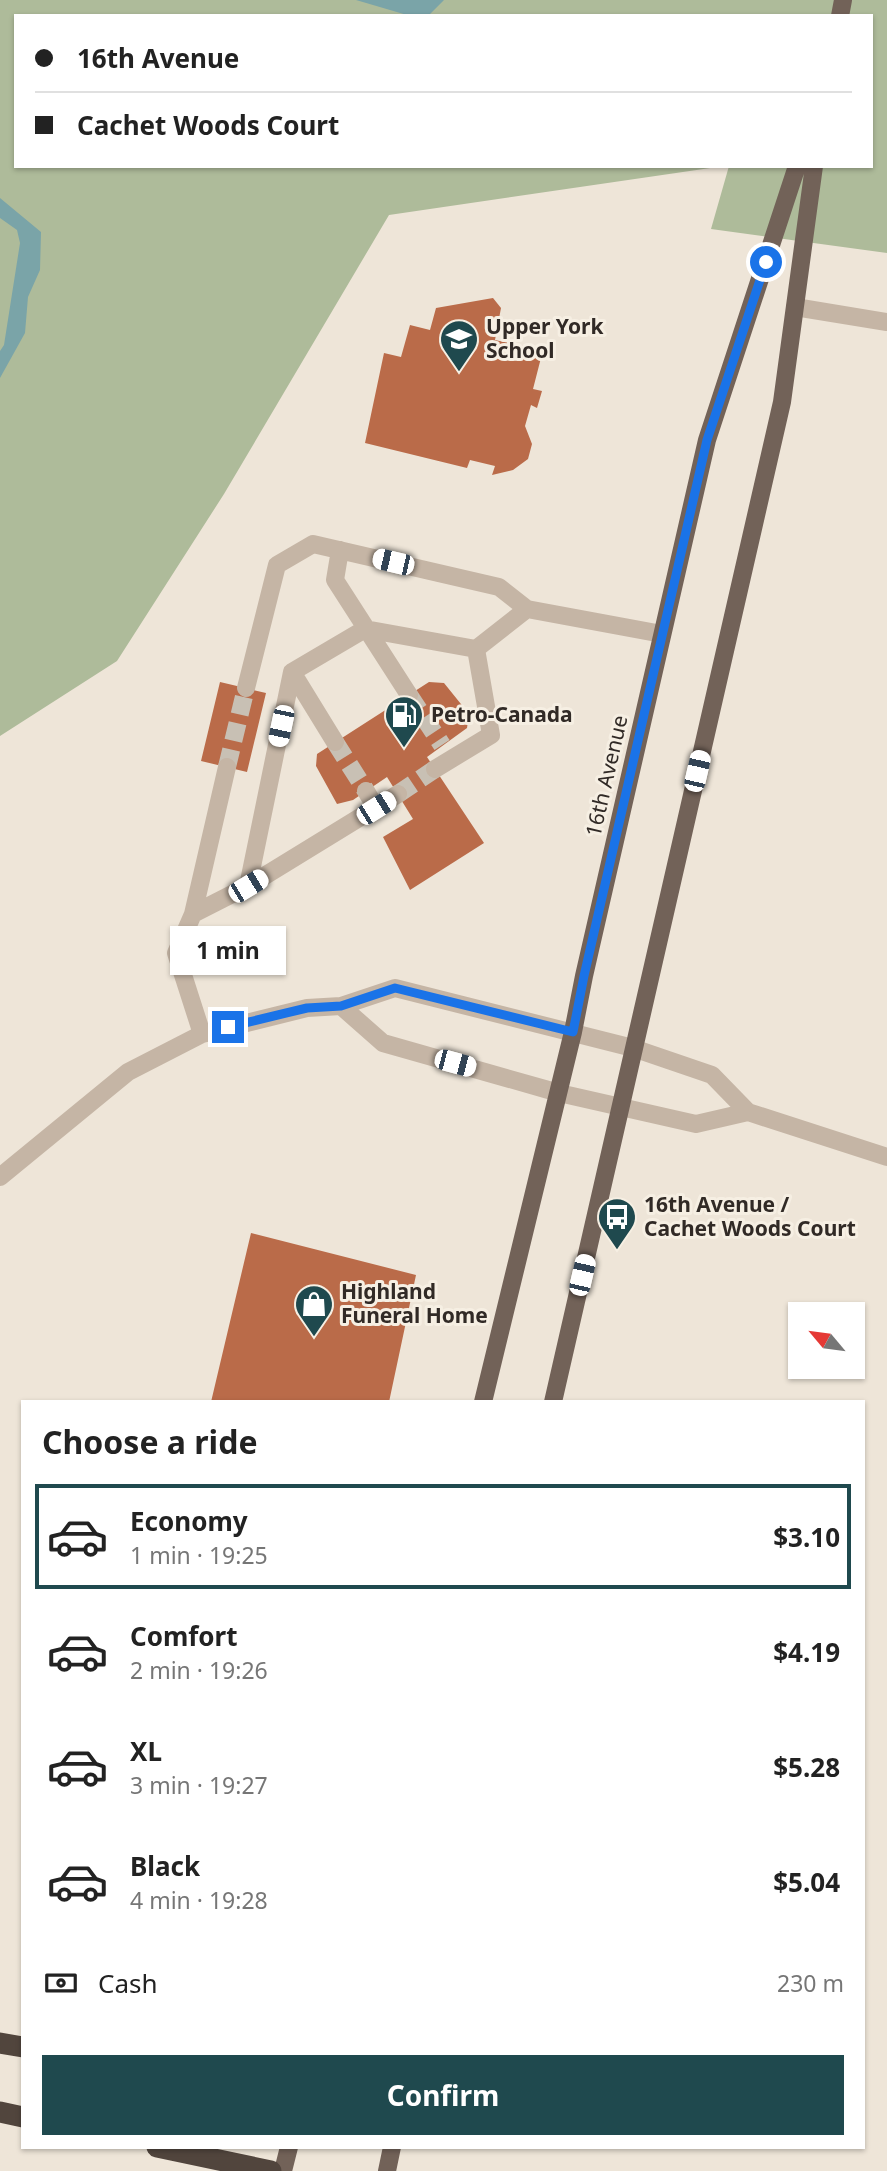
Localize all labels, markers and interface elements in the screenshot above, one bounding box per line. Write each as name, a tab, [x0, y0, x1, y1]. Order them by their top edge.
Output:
text: 16th Avenue	[77, 40, 239, 76]
text: Cachet Woods Court	[77, 107, 339, 143]
route start	[750, 246, 782, 278]
place label: Upper York School	[486, 312, 604, 364]
school or university icon: Upper York School	[438, 318, 480, 373]
car	[371, 547, 416, 577]
fuel station icon: Petro-Canada	[383, 694, 425, 749]
place label: Petro-Canada	[431, 700, 573, 728]
car	[267, 703, 296, 749]
street label: 16th Avenue	[578, 712, 634, 839]
car	[683, 748, 712, 794]
car	[353, 788, 400, 828]
car	[225, 866, 272, 906]
callout: 1 min	[170, 926, 286, 974]
text: 1 min	[196, 934, 260, 966]
route end	[212, 1011, 244, 1043]
car	[432, 1047, 479, 1079]
place label: 16th Avenue / Cachet Woods Court	[644, 1190, 856, 1242]
bus stop icon: 16th Avenue / Cachet Woods Court	[596, 1196, 638, 1251]
car	[568, 1252, 597, 1298]
place label: Highland Funeral Home	[341, 1277, 488, 1329]
shop icon: Highland Funeral Home	[293, 1283, 335, 1338]
north arrow	[788, 1302, 864, 1379]
map controls	[788, 1302, 865, 1379]
text: Choose a ride	[42, 1420, 258, 1463]
text: Economy	[130, 1503, 248, 1539]
icon: car	[46, 1505, 109, 1568]
text: $3.10	[773, 1519, 840, 1555]
text: 1 min · 19:25	[130, 1539, 268, 1571]
text: Comfort	[130, 1618, 238, 1654]
icon: car	[46, 1620, 109, 1683]
text: $4.19	[773, 1634, 840, 1670]
text: 2 min · 19:26	[130, 1654, 268, 1686]
text: XL	[130, 1733, 162, 1769]
icon: car	[46, 1735, 109, 1798]
text: $5.28	[773, 1749, 840, 1785]
text: 3 min · 19:27	[130, 1769, 268, 1801]
text: Black	[130, 1848, 200, 1884]
icon: car	[46, 1850, 109, 1913]
text: $5.04	[773, 1864, 840, 1900]
text: 4 min · 19:28	[130, 1884, 268, 1916]
icon: cash	[42, 1964, 80, 2002]
text: Cash	[98, 1965, 158, 2001]
text: 230 m	[777, 1967, 844, 1999]
button: Confirm	[42, 2055, 844, 2135]

